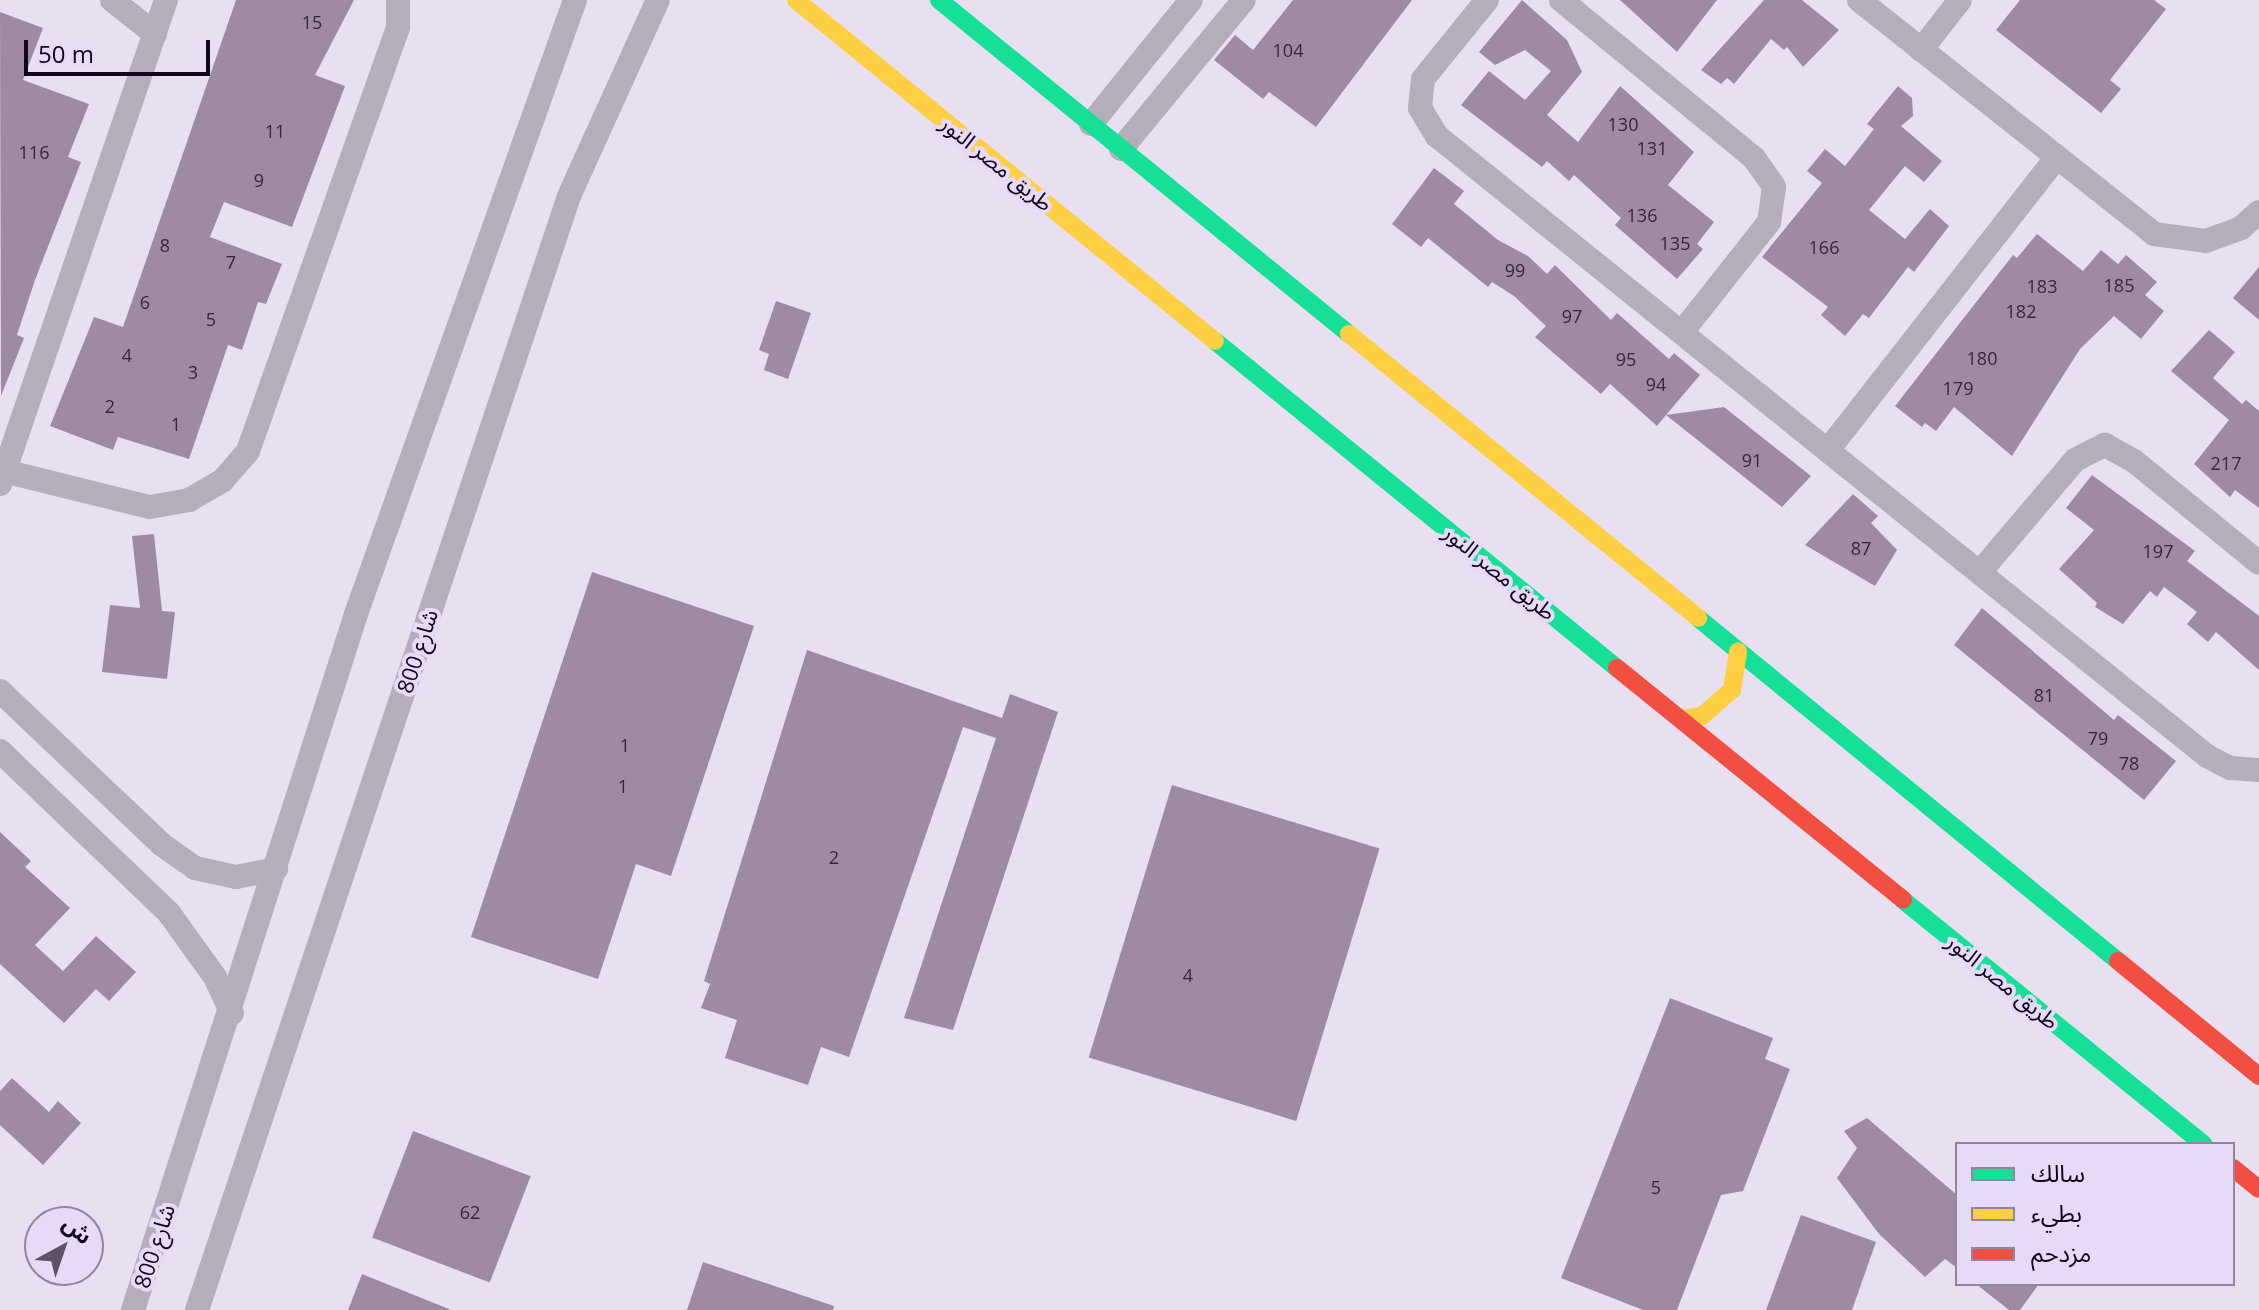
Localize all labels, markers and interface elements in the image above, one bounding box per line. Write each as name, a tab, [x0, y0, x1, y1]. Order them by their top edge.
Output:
house number: 15	[302, 11, 322, 33]
scale bar	[28, 24, 214, 74]
text: 50 m	[38, 37, 94, 70]
house number: 104	[1273, 39, 1303, 61]
street label: طريق مصر النور	[936, 110, 1058, 216]
house number: 130	[1608, 113, 1638, 135]
house number: 11	[265, 120, 285, 142]
house number: 131	[1637, 137, 1667, 159]
house number: 116	[19, 141, 49, 163]
house number: 9	[254, 169, 264, 191]
house number: 136	[1627, 204, 1657, 226]
house number: 135	[1660, 232, 1690, 254]
house number: 8	[160, 234, 170, 256]
house number: 166	[1809, 236, 1839, 258]
house number: 7	[226, 251, 236, 273]
house number: 99	[1505, 259, 1525, 281]
house number: 185	[2104, 274, 2134, 296]
house number: 183	[2027, 275, 2057, 297]
house number: 6	[140, 291, 150, 313]
house number: 182	[2006, 300, 2036, 322]
house number: 97	[1562, 305, 1582, 327]
house number: 5	[206, 308, 216, 330]
house number: 4	[122, 344, 132, 366]
house number: 180	[1967, 347, 1997, 369]
house number: 95	[1616, 348, 1636, 370]
house number: 3	[188, 361, 198, 383]
house number: 94	[1646, 373, 1666, 395]
house number: 179	[1943, 377, 1973, 399]
house number: 2	[105, 395, 115, 417]
house number: 1	[171, 413, 181, 435]
house number: 91	[1742, 449, 1762, 471]
house number: 217	[2211, 452, 2241, 474]
street label: طريق مصر النور	[1439, 519, 1561, 625]
house number: 87	[1851, 537, 1871, 559]
house number: 197	[2143, 540, 2173, 562]
street label: شارع 800	[391, 606, 443, 696]
house number: 81	[2034, 684, 2054, 706]
house number: 79	[2088, 727, 2108, 749]
house number: 1	[620, 734, 630, 756]
house number: 78	[2119, 752, 2139, 774]
house number: 1	[618, 775, 628, 797]
house number: 2	[829, 846, 839, 868]
street label: طريق مصر النور	[1942, 928, 2064, 1034]
house number: 4	[1183, 964, 1193, 986]
legend	[1955, 1142, 2235, 1286]
text: سالك	[2031, 1156, 2085, 1189]
house number: 5	[1651, 1176, 1661, 1198]
text: بطيء	[2031, 1196, 2082, 1229]
street label: شارع 800	[128, 1201, 180, 1291]
house number: 62	[460, 1201, 480, 1223]
north arrow	[24, 1206, 104, 1286]
text: ش	[57, 1208, 99, 1250]
text: مزدحم	[2031, 1236, 2091, 1269]

